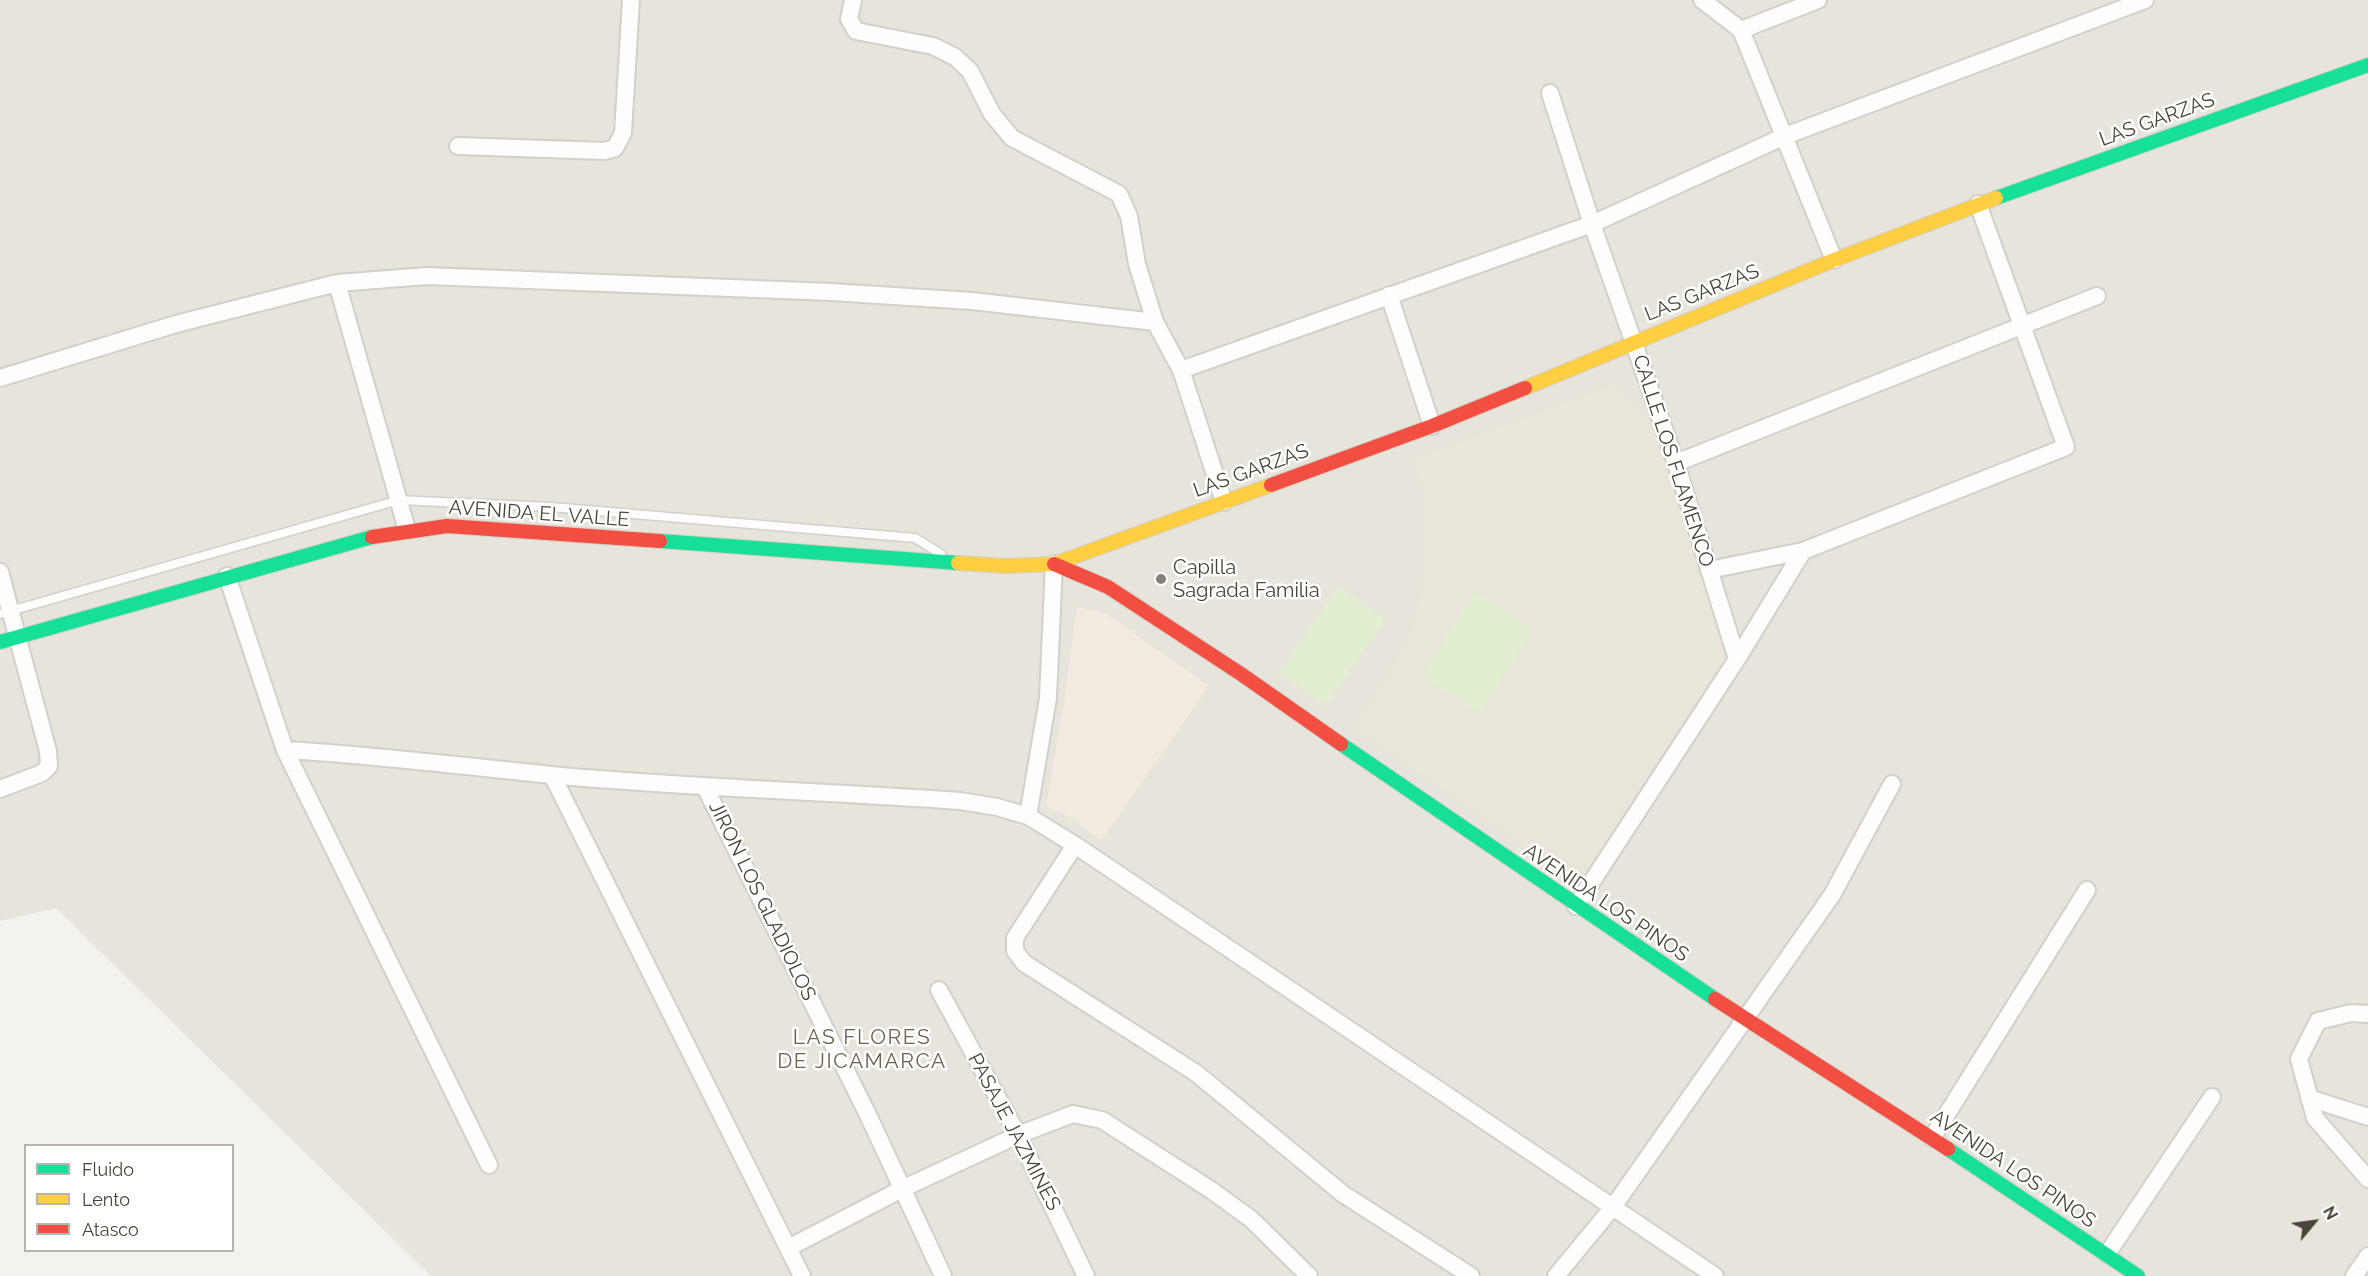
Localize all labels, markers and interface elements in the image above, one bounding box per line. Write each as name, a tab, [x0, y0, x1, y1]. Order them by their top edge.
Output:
street label: LAS GARZAS	[2096, 88, 2218, 152]
street label: LAS GARZAS	[1641, 259, 1763, 327]
street label: CALLE LOS FLAMENCO	[1627, 352, 1719, 570]
street label: LAS GARZAS	[1190, 439, 1312, 503]
street label: AVENIDA EL VALLE	[448, 496, 630, 532]
place label: Capilla Sagrada Familia	[1173, 556, 1320, 603]
marker: Capilla Sagrada Familia	[1154, 572, 1168, 586]
street label: JIRON LOS GLADIOLOS	[703, 798, 821, 1004]
street label: AVENIDA LOS PINOS	[1519, 839, 1693, 967]
district label: LAS FLORES DE JICAMARCA	[777, 1025, 947, 1075]
street label: PASAJE JAZMINES	[962, 1049, 1066, 1215]
street label: AVENIDA LOS PINOS	[1926, 1105, 2100, 1233]
legend	[24, 1144, 234, 1252]
text: Fluido	[82, 1159, 134, 1180]
text: Lento	[82, 1189, 130, 1210]
north arrow	[2284, 1192, 2344, 1252]
text: N	[2319, 1203, 2341, 1223]
text: Atasco	[82, 1219, 139, 1240]

